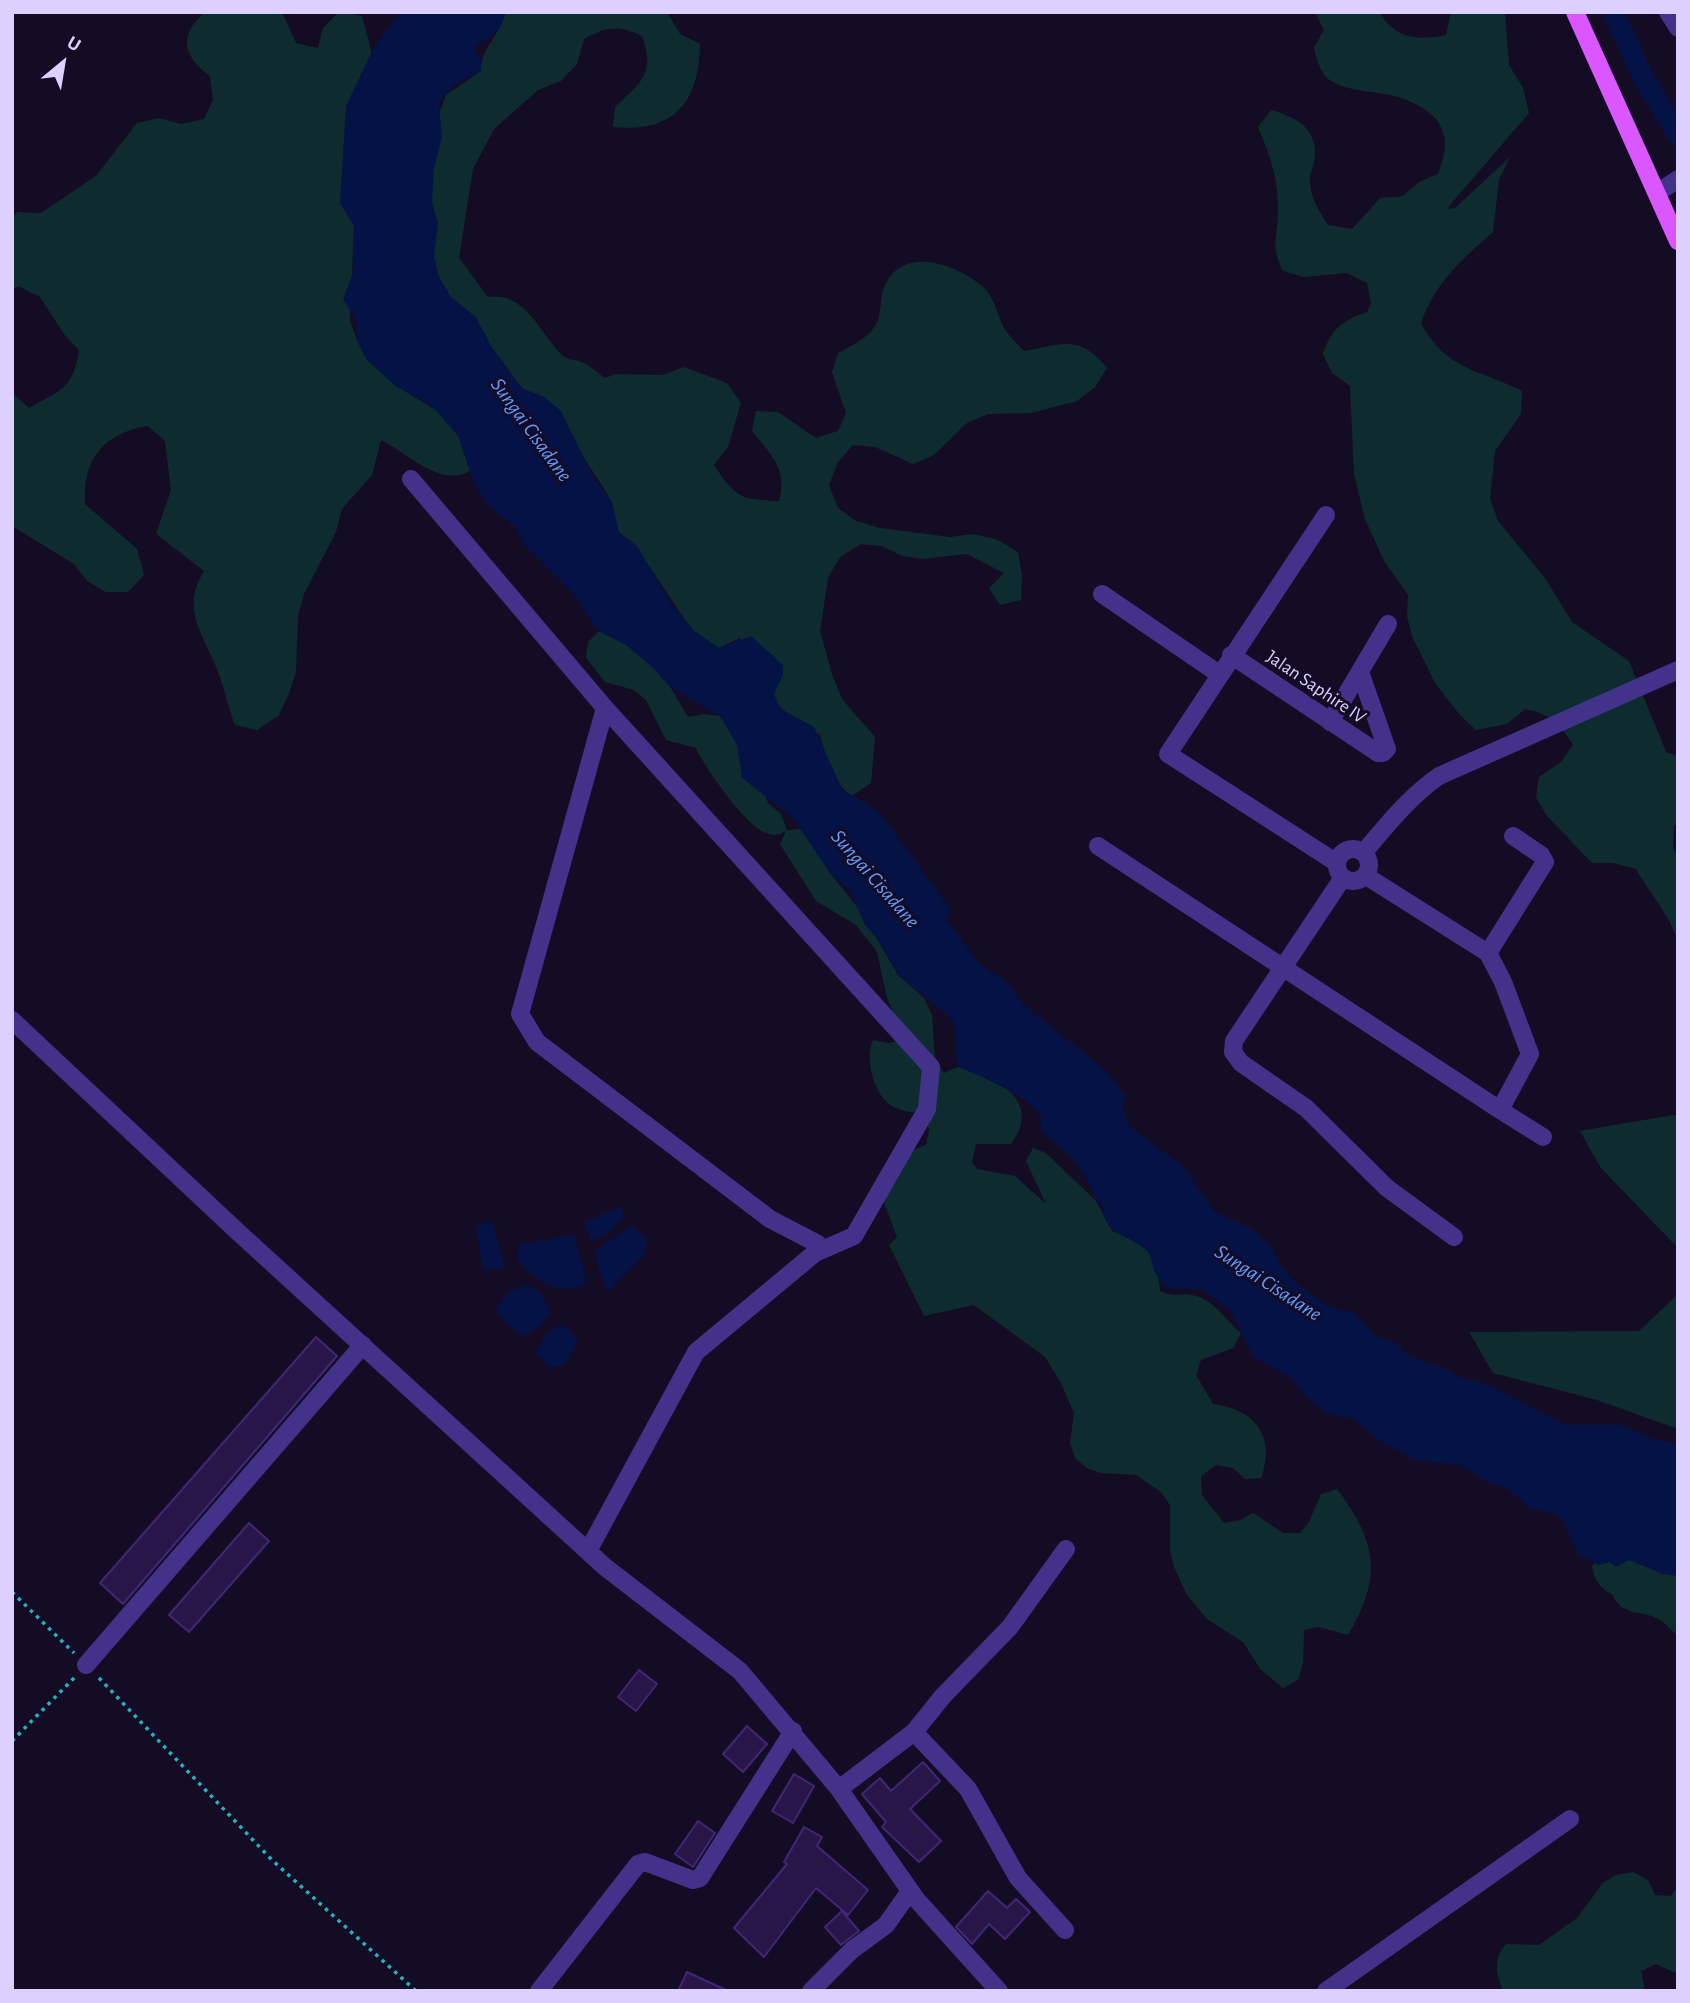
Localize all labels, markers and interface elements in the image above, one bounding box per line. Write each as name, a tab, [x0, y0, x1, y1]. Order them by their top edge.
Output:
north arrow	[28, 28, 98, 98]
text: U	[64, 33, 84, 56]
water label: Sungai Cisadane	[485, 373, 577, 487]
street label: Jalan Saphire IV	[1262, 645, 1370, 729]
water label: Sungai Cisadane	[825, 825, 925, 933]
water label: Sungai Cisadane	[1210, 1239, 1326, 1327]

